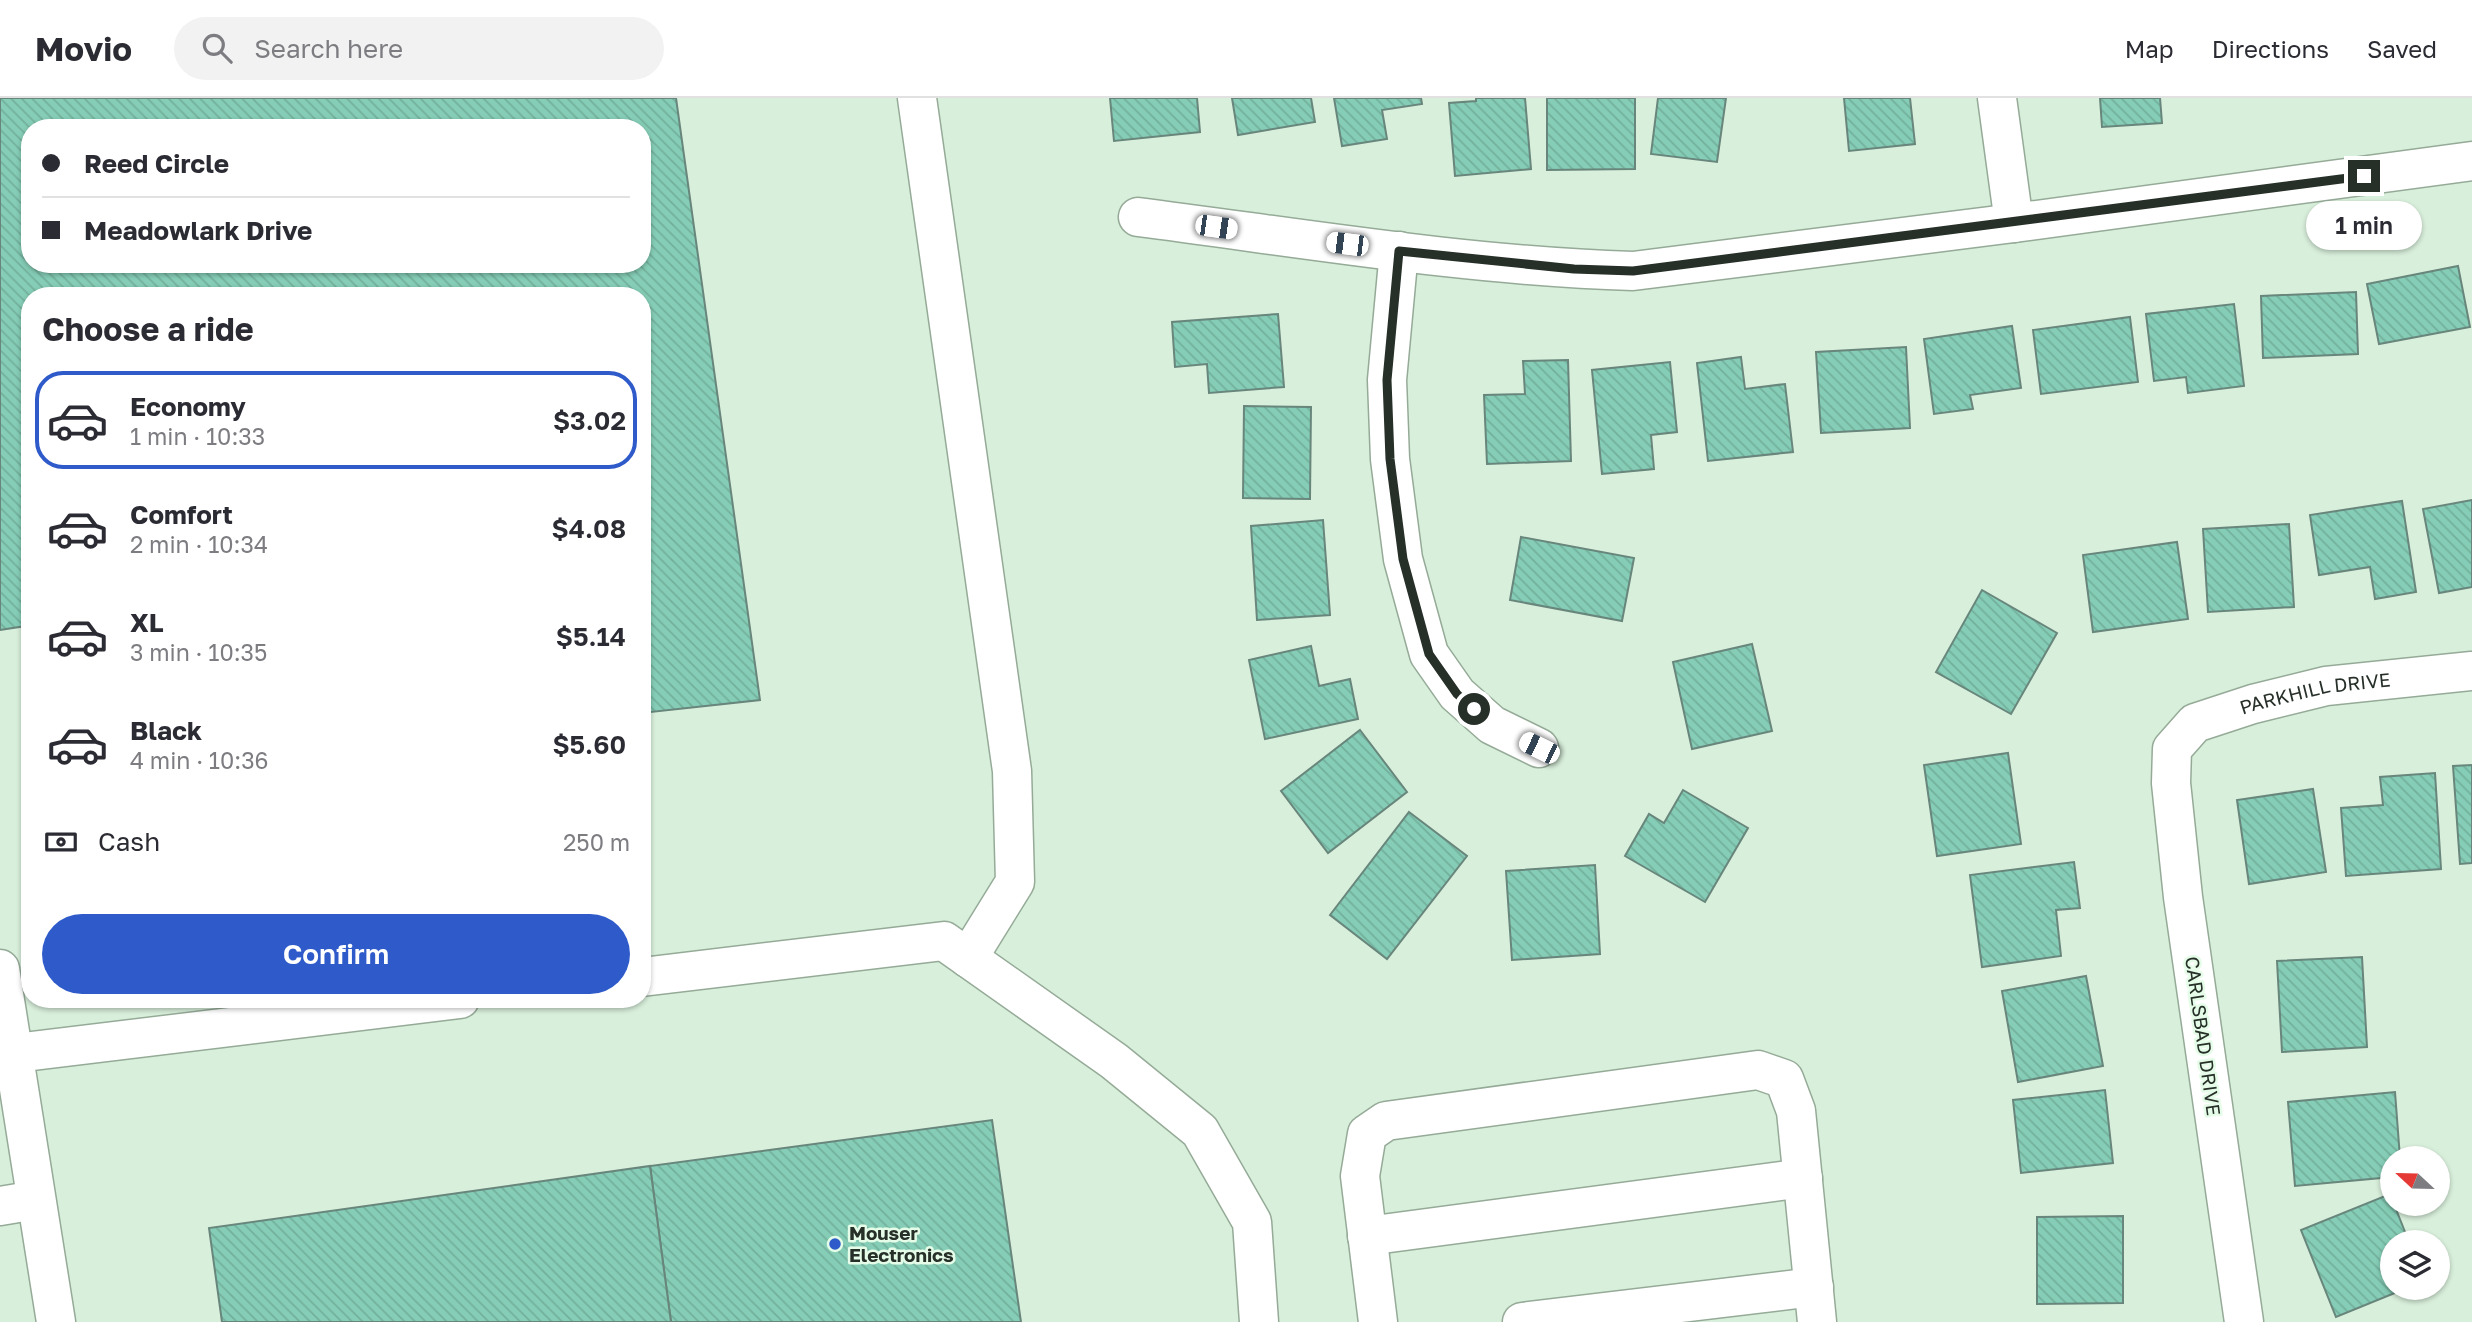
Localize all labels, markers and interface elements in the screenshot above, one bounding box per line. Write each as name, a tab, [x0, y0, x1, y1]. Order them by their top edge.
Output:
search box	[174, 17, 664, 80]
text: Movio	[35, 29, 132, 68]
icon: search	[198, 29, 236, 67]
text: Search here	[254, 33, 403, 64]
text: Map	[2125, 34, 2174, 63]
text: Directions	[2212, 34, 2329, 63]
text: Saved	[2367, 34, 2437, 63]
text: Reed Circle	[84, 148, 229, 179]
route end	[2348, 160, 2380, 192]
callout: 1 min	[2306, 200, 2422, 250]
text: 1 min	[2335, 211, 2393, 239]
car	[1194, 214, 1239, 240]
text: Meadowlark Drive	[84, 215, 312, 246]
car	[1325, 231, 1370, 257]
text: Choose a ride	[42, 310, 254, 348]
icon: car	[46, 389, 109, 452]
text: Economy	[130, 391, 246, 422]
text: $3.02	[553, 405, 626, 436]
text: 1 min · 10:33	[130, 422, 265, 450]
icon: car	[46, 497, 109, 560]
text: Comfort	[130, 499, 233, 530]
text: $4.08	[552, 513, 626, 544]
text: 2 min · 10:34	[130, 530, 268, 558]
icon: car	[46, 605, 109, 668]
text: XL	[130, 607, 164, 638]
text: $5.14	[556, 621, 626, 652]
text: 3 min · 10:35	[130, 638, 267, 666]
street label: PARKHILL DRIVE	[2237, 667, 2391, 719]
route start	[1458, 693, 1490, 725]
icon: car	[46, 713, 109, 776]
text: Black	[130, 715, 202, 746]
text: $5.60	[552, 729, 626, 760]
car	[1516, 729, 1563, 767]
text: 4 min · 10:36	[130, 746, 269, 774]
icon: cash	[42, 823, 80, 861]
text: Cash	[98, 826, 160, 857]
text: 250 m	[563, 828, 630, 856]
button: Confirm	[42, 914, 630, 994]
street label: CARLSBAD DRIVE	[2181, 955, 2226, 1117]
north arrow	[2380, 1146, 2450, 1216]
map controls	[2380, 1146, 2450, 1300]
place label: Mouser Electronics	[849, 1221, 954, 1266]
button: layers	[2380, 1230, 2450, 1300]
marker: Mouser Electronics	[827, 1236, 843, 1252]

